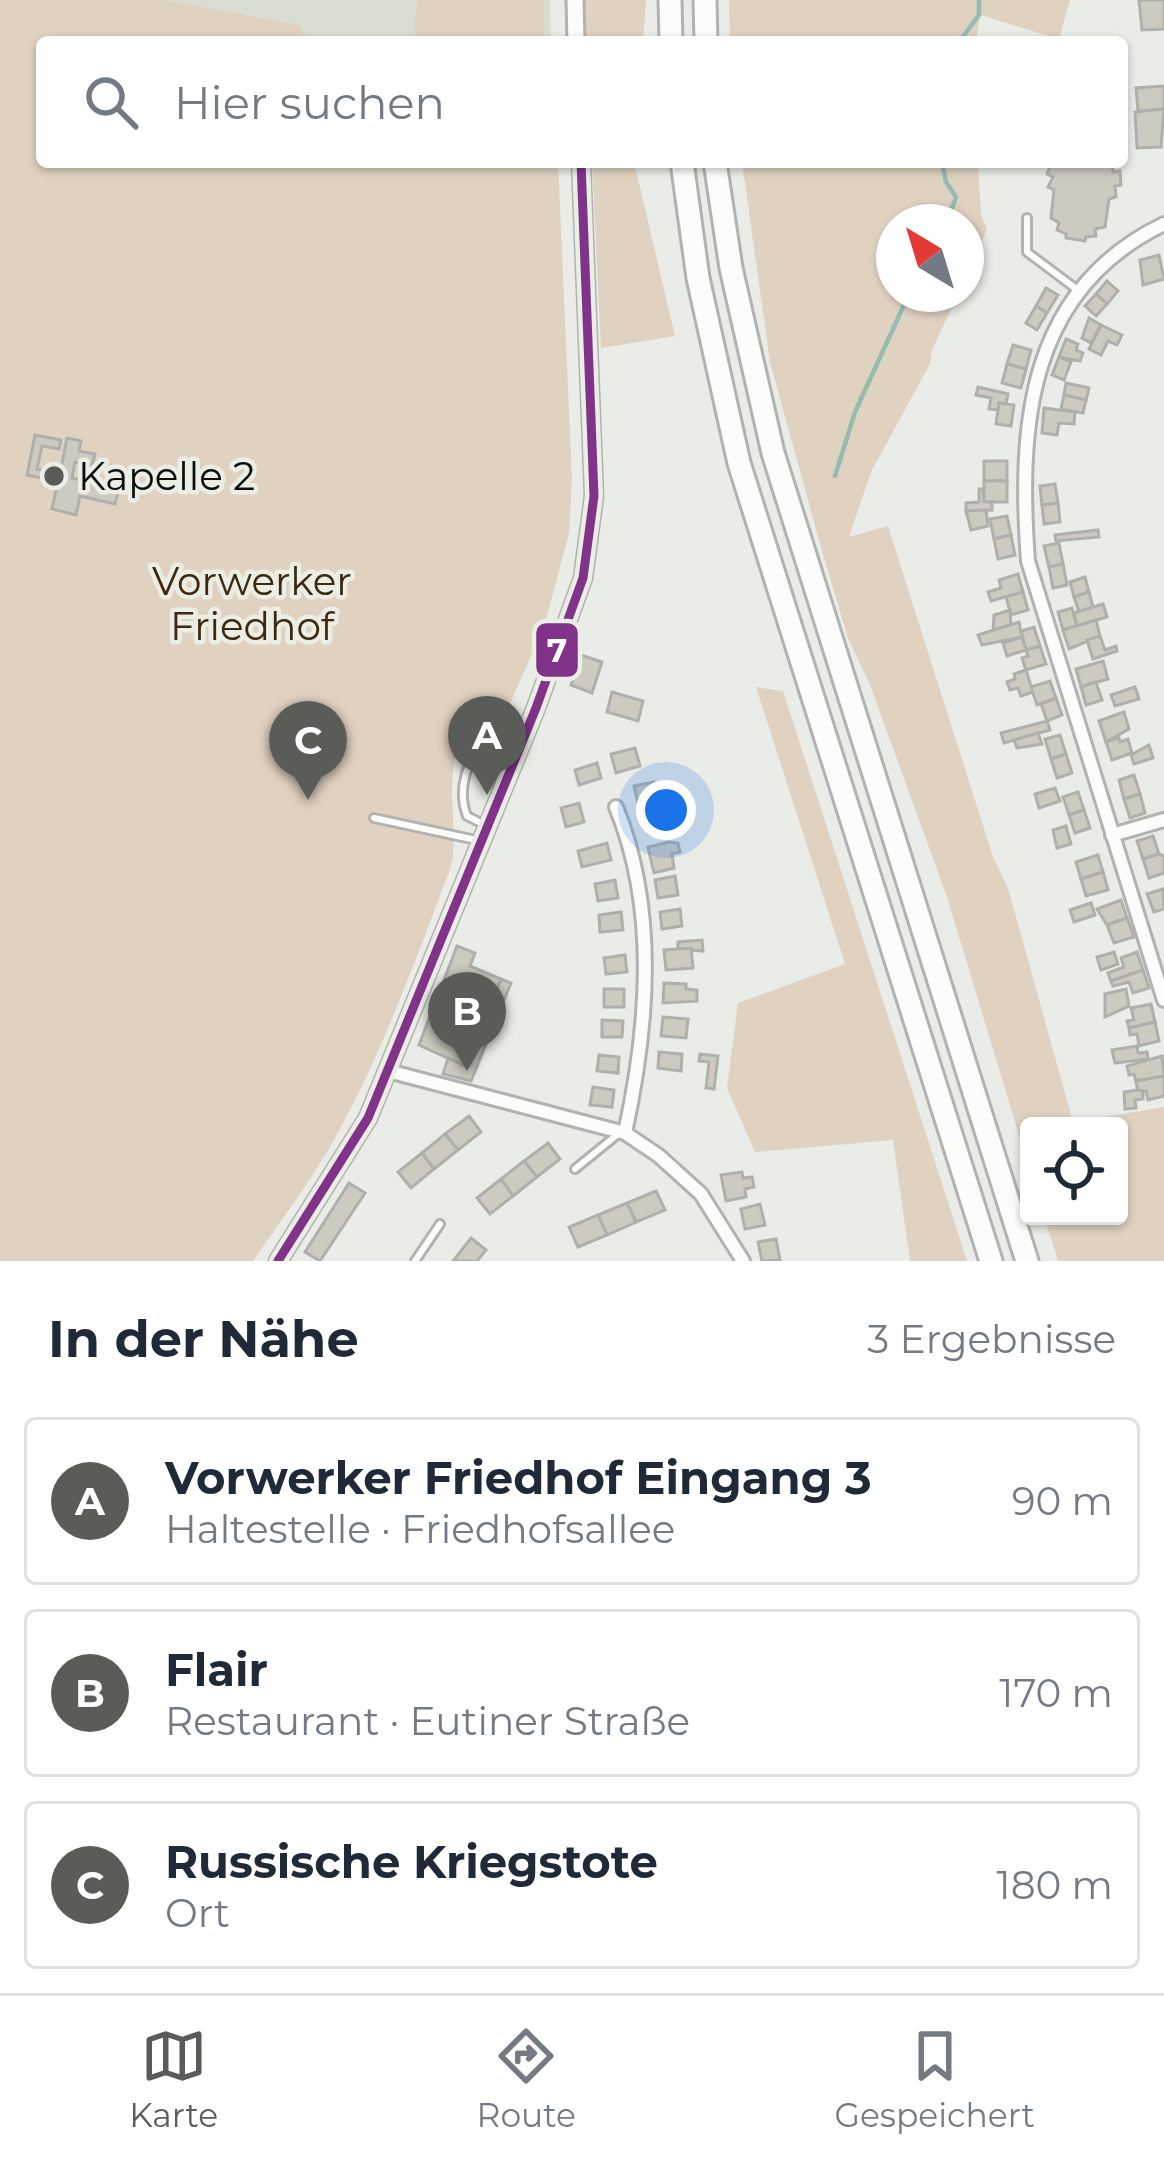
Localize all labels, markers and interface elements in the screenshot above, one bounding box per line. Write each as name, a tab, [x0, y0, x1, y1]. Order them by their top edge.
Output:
search box	[36, 36, 1128, 168]
icon: search	[78, 69, 144, 135]
text: Hier suchen	[174, 75, 445, 130]
north arrow	[876, 204, 984, 312]
place label: Kapelle 2	[78, 452, 255, 500]
marker: Kapelle 2	[41, 463, 67, 489]
park label: Vorwerker Friedhof	[152, 557, 352, 650]
line badge: 7	[534, 621, 580, 679]
text: 7	[547, 630, 567, 670]
pin: A	[448, 696, 526, 795]
pin: C	[269, 701, 347, 800]
your location	[636, 780, 696, 840]
pin: B	[428, 972, 506, 1071]
map controls	[1020, 1117, 1128, 1225]
button: locate	[1020, 1117, 1128, 1225]
text: In der Nähe	[48, 1308, 359, 1370]
text: 3 Ergebnisse	[867, 1315, 1116, 1363]
text: Vorwerker Friedhof Eingang 3	[165, 1450, 872, 1505]
text: A	[75, 1477, 105, 1525]
text: 90 m	[1012, 1477, 1113, 1525]
text: Haltestelle · Friedhofsallee	[165, 1505, 675, 1553]
text: Flair	[165, 1642, 268, 1697]
text: B	[75, 1669, 105, 1717]
text: 170 m	[999, 1669, 1113, 1717]
text: Restaurant · Eutiner Straße	[165, 1697, 690, 1745]
text: Russische Kriegstote	[165, 1834, 658, 1889]
text: C	[76, 1861, 104, 1909]
text: 180 m	[997, 1861, 1113, 1909]
text: Ort	[165, 1889, 230, 1937]
tab: Karte	[129, 2023, 218, 2135]
tab: Route	[477, 2023, 576, 2135]
tab: Gespeichert	[834, 2023, 1035, 2135]

